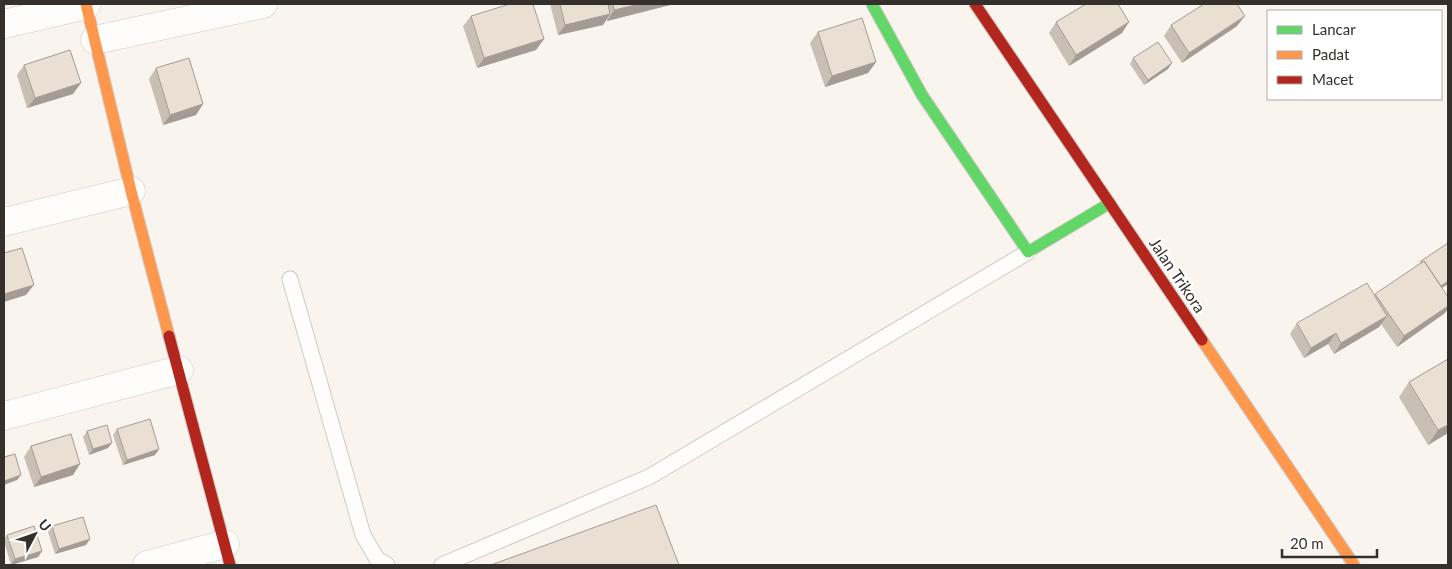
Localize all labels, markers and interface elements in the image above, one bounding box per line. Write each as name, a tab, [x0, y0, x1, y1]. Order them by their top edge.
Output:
legend	[1267, 10, 1442, 100]
text: Lancar	[1312, 20, 1356, 38]
text: Padat	[1312, 45, 1350, 63]
text: Macet	[1312, 70, 1354, 88]
street label: Jalan Trikora	[1146, 234, 1210, 316]
north arrow	[10, 509, 60, 559]
text: U	[35, 516, 55, 535]
scale bar	[1282, 526, 1377, 558]
text: 20 m	[1290, 534, 1324, 552]

